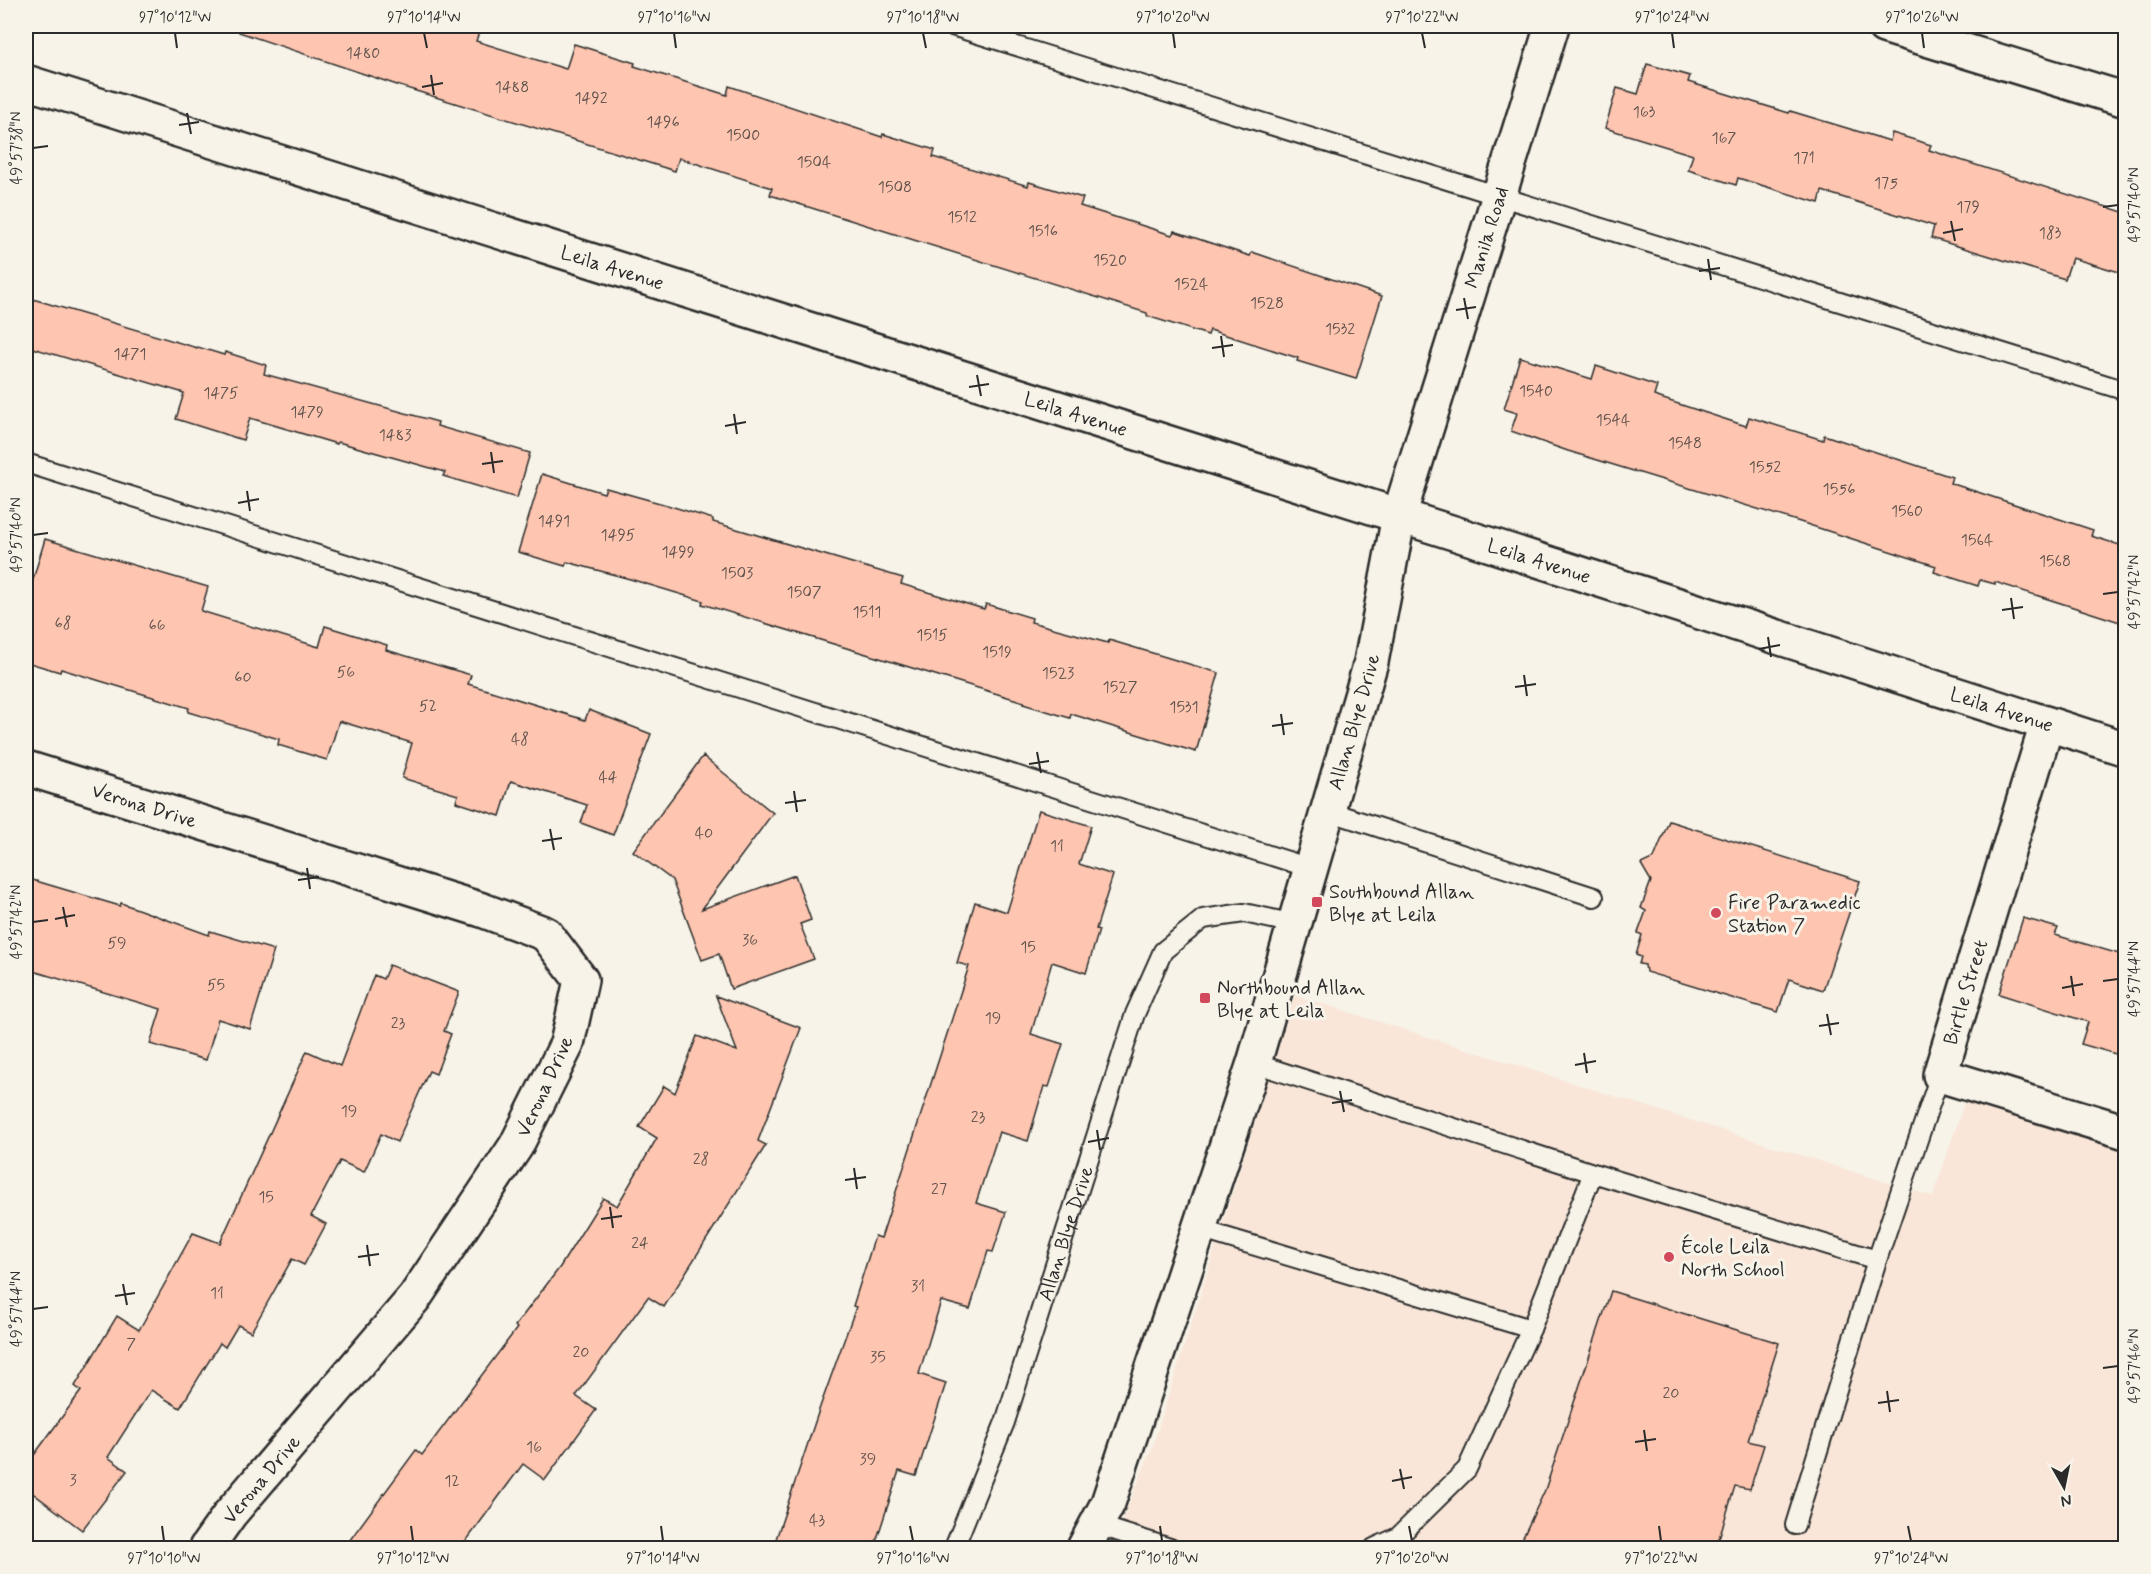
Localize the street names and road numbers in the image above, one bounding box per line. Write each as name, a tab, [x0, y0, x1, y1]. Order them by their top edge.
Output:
street label: Manila Road	[1459, 183, 1516, 292]
street label: Leila Avenue	[557, 240, 667, 298]
street label: Leila Avenue	[1020, 386, 1131, 444]
street label: Leila Avenue	[1484, 533, 1594, 591]
street label: Allan Blye Drive	[1322, 652, 1387, 793]
street label: Leila Avenue	[1946, 681, 2057, 740]
street label: Verona Drive	[88, 777, 200, 835]
street label: Birtle Street	[1938, 937, 1995, 1048]
street label: Verona Drive	[510, 1032, 581, 1142]
street label: Allan Blye Drive	[1032, 1163, 1101, 1305]
street label: Verona Drive	[217, 1430, 307, 1530]

